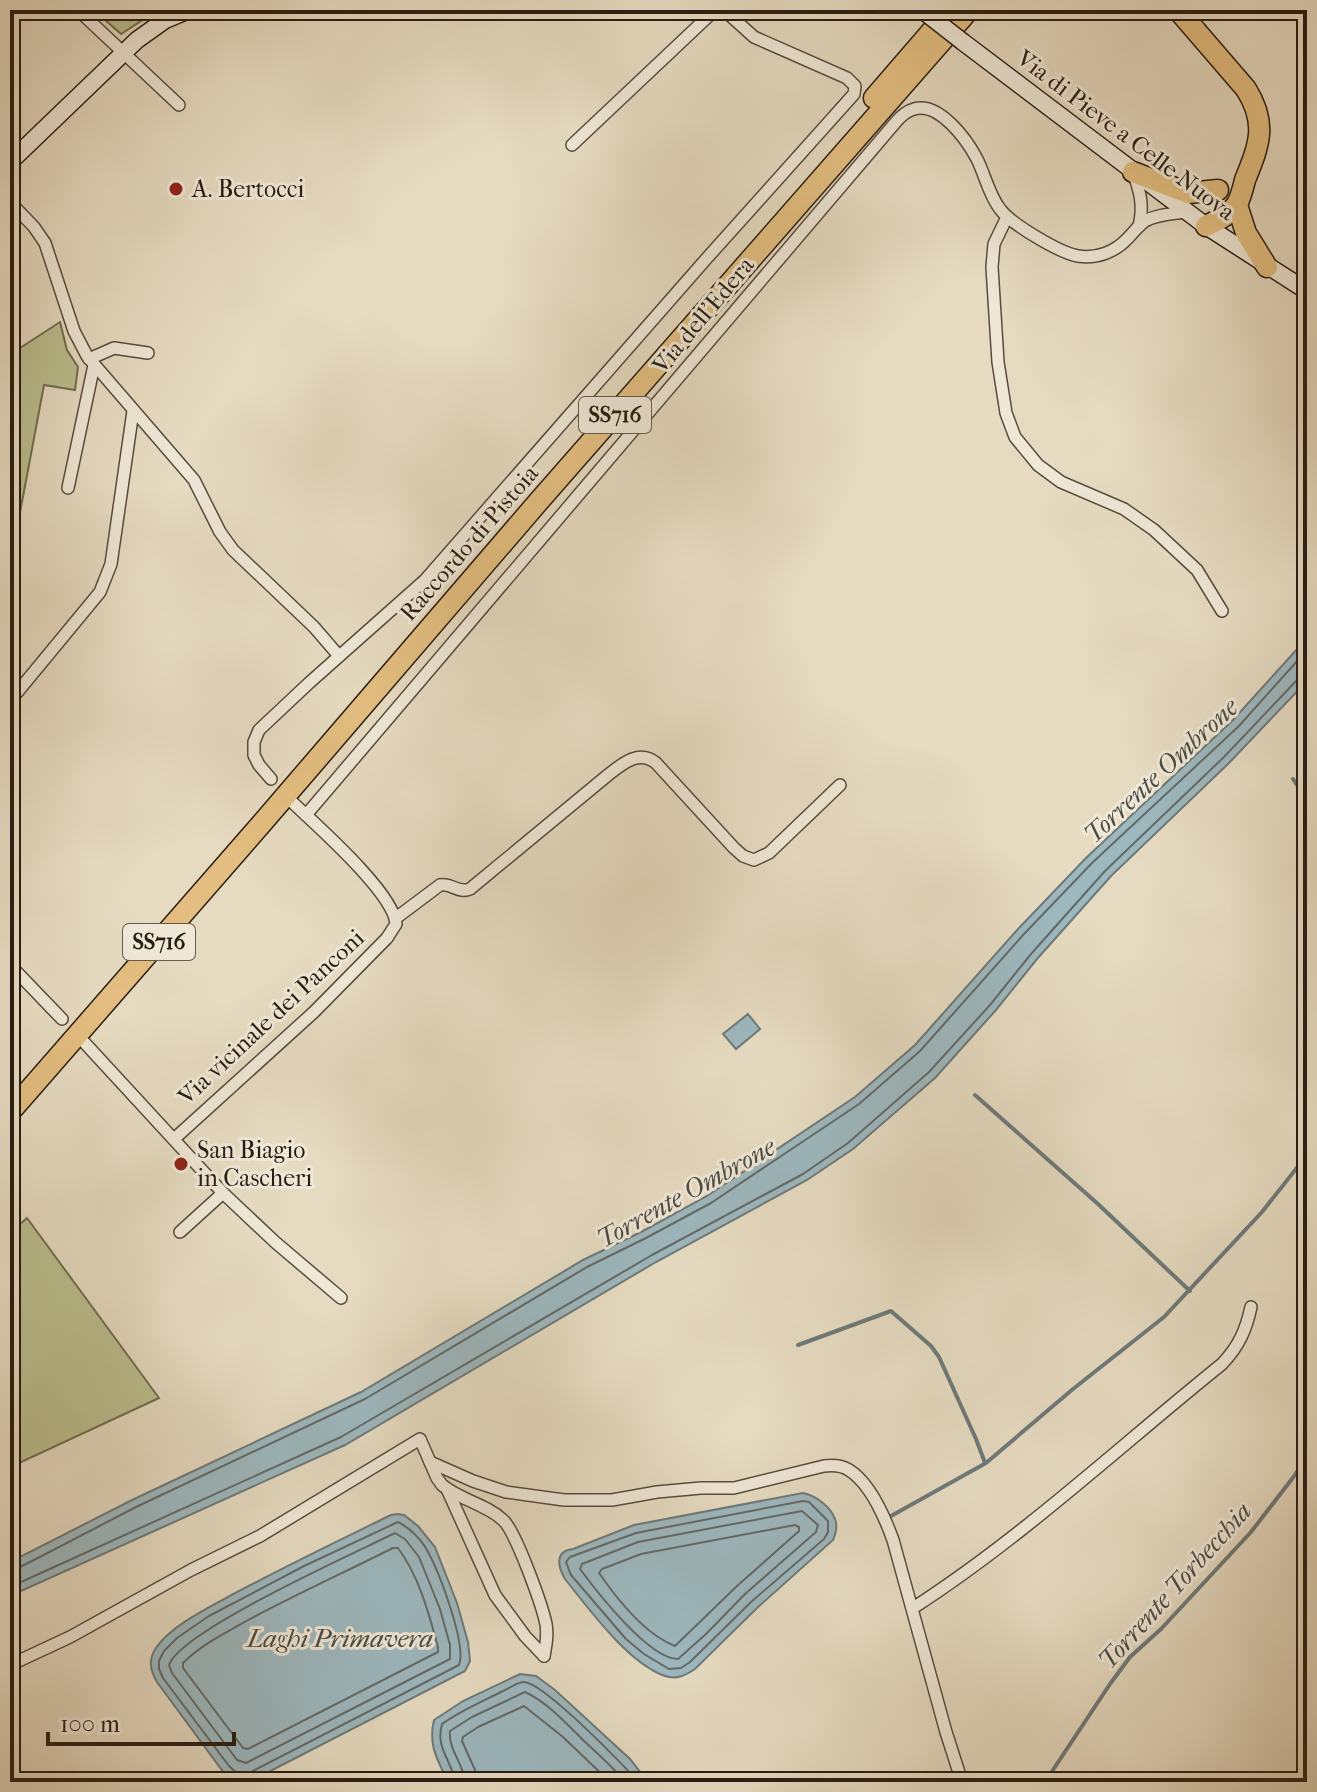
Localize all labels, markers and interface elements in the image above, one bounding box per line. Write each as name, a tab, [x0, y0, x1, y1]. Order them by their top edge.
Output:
street label: Via di Pieve a Celle Nuova	[1011, 43, 1241, 227]
place label: A. Bertocci	[191, 175, 304, 203]
marker: A. Bertocci	[167, 180, 185, 198]
street label: Via dell'Edera	[646, 251, 760, 380]
road number: SS716	[579, 397, 651, 433]
street label: Raccordo di Pistoia	[394, 459, 545, 626]
water label: Torrente Ombrone	[1078, 691, 1245, 850]
road number: SS716	[123, 924, 195, 960]
street label: Via vicinale dei Panconi	[171, 924, 370, 1111]
water label: Torrente Ombrone	[591, 1130, 782, 1255]
place label: San Biagio in Cascheri	[197, 1136, 312, 1192]
marker: San Biagio in Cascheri	[172, 1155, 190, 1173]
water label: Torrente Torbecchia	[1092, 1496, 1258, 1676]
water label: Laghi Primavera	[245, 1623, 433, 1654]
scale bar	[48, 1696, 234, 1746]
text: 100 m	[60, 1710, 120, 1738]

